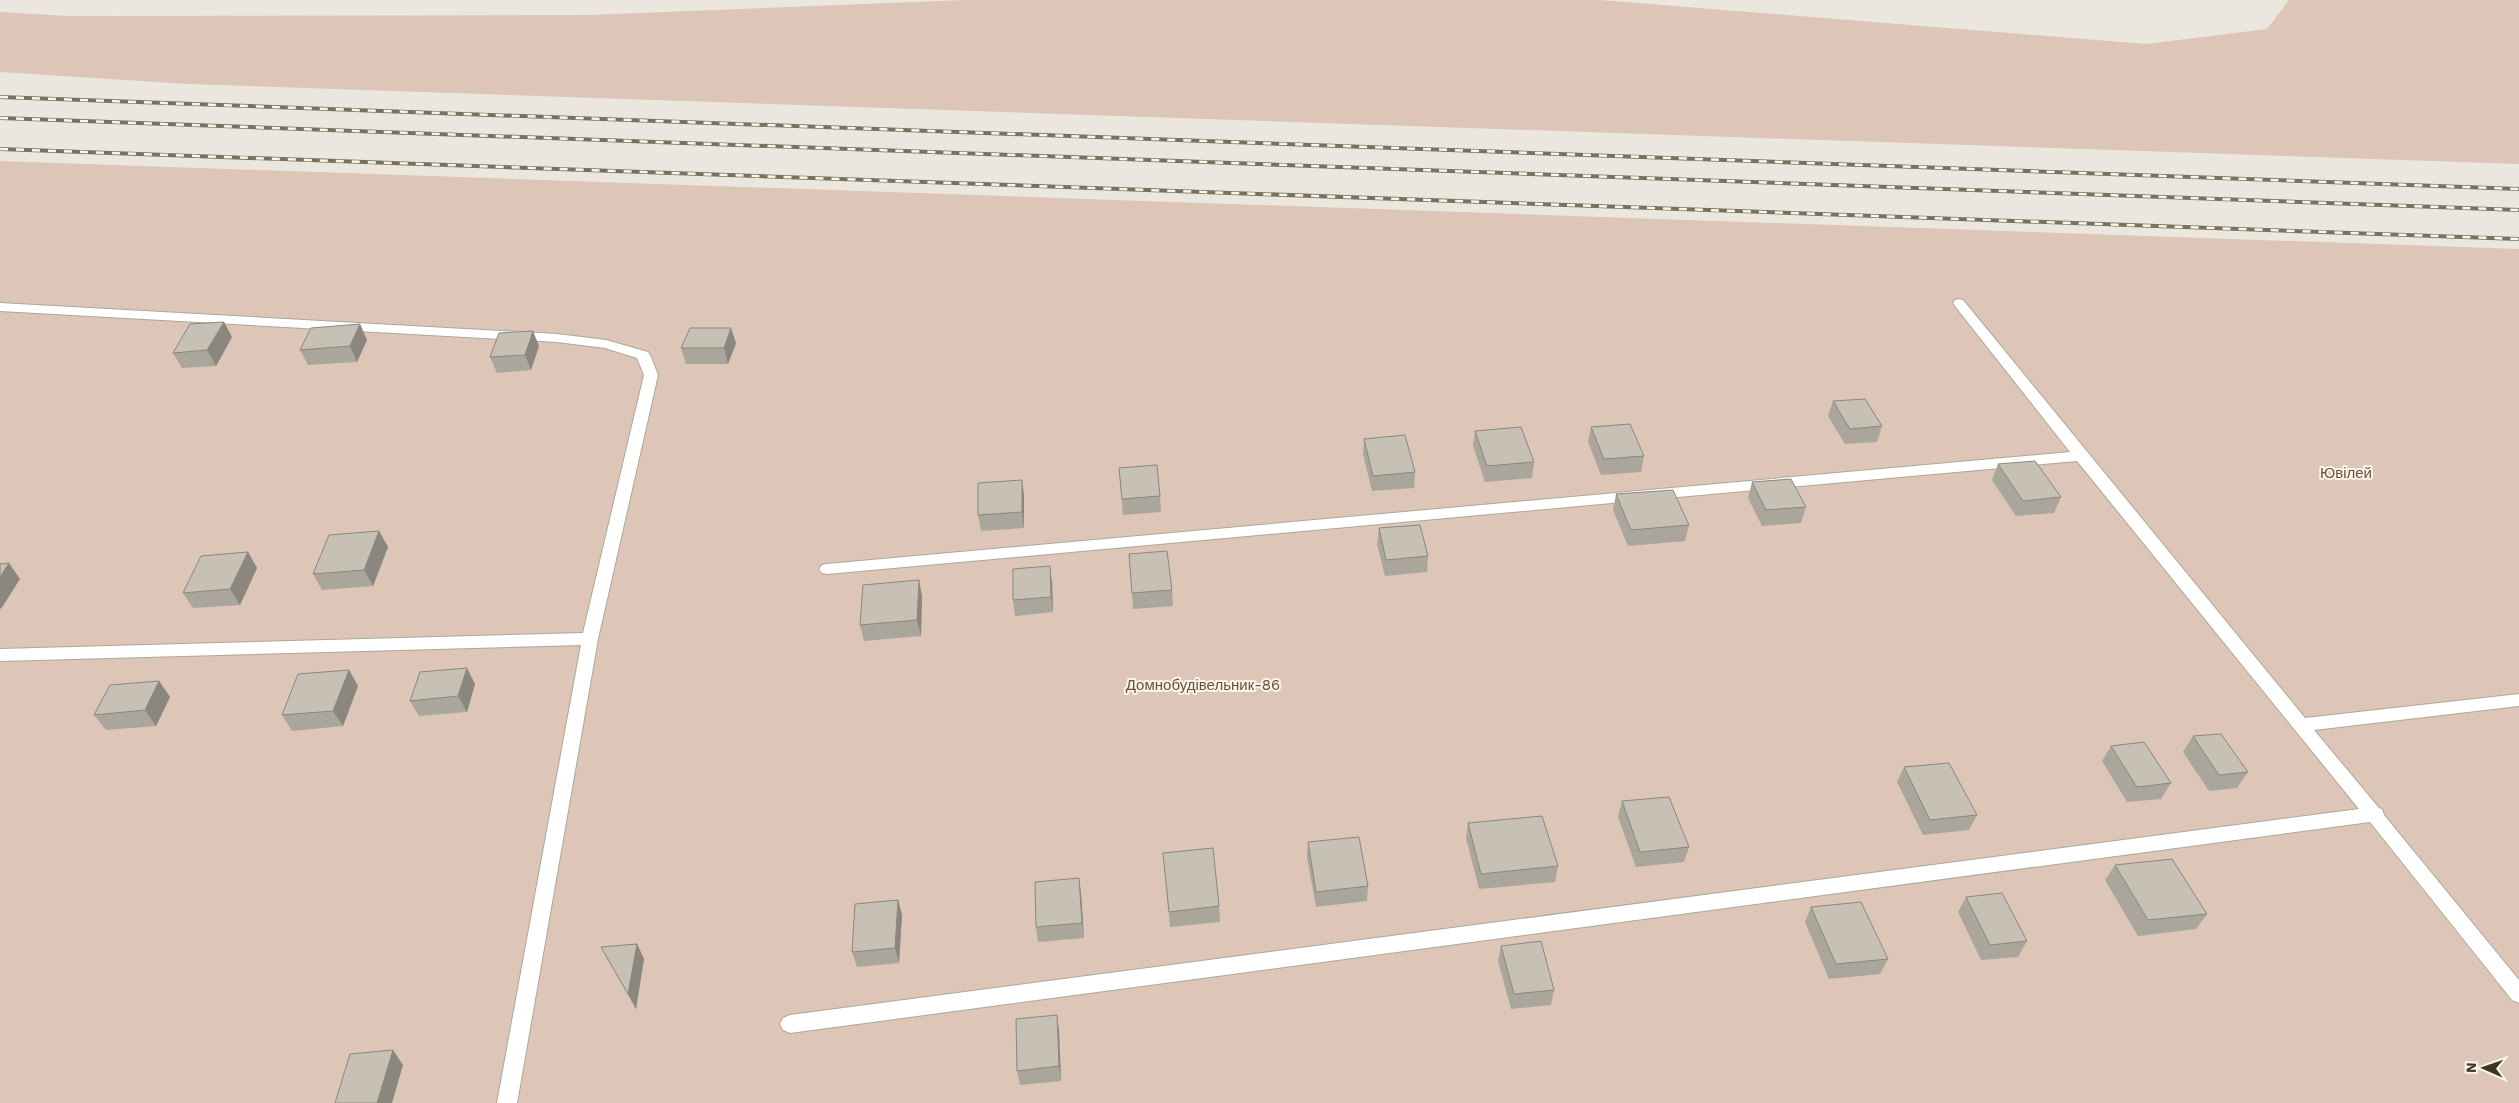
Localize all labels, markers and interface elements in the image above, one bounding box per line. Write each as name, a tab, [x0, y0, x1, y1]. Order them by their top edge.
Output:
park label: Ювілей	[2320, 464, 2372, 482]
park label: Домнобудівельник-86	[1126, 676, 1280, 694]
north arrow	[2459, 1043, 2509, 1093]
text: N	[2463, 1062, 2479, 1073]

